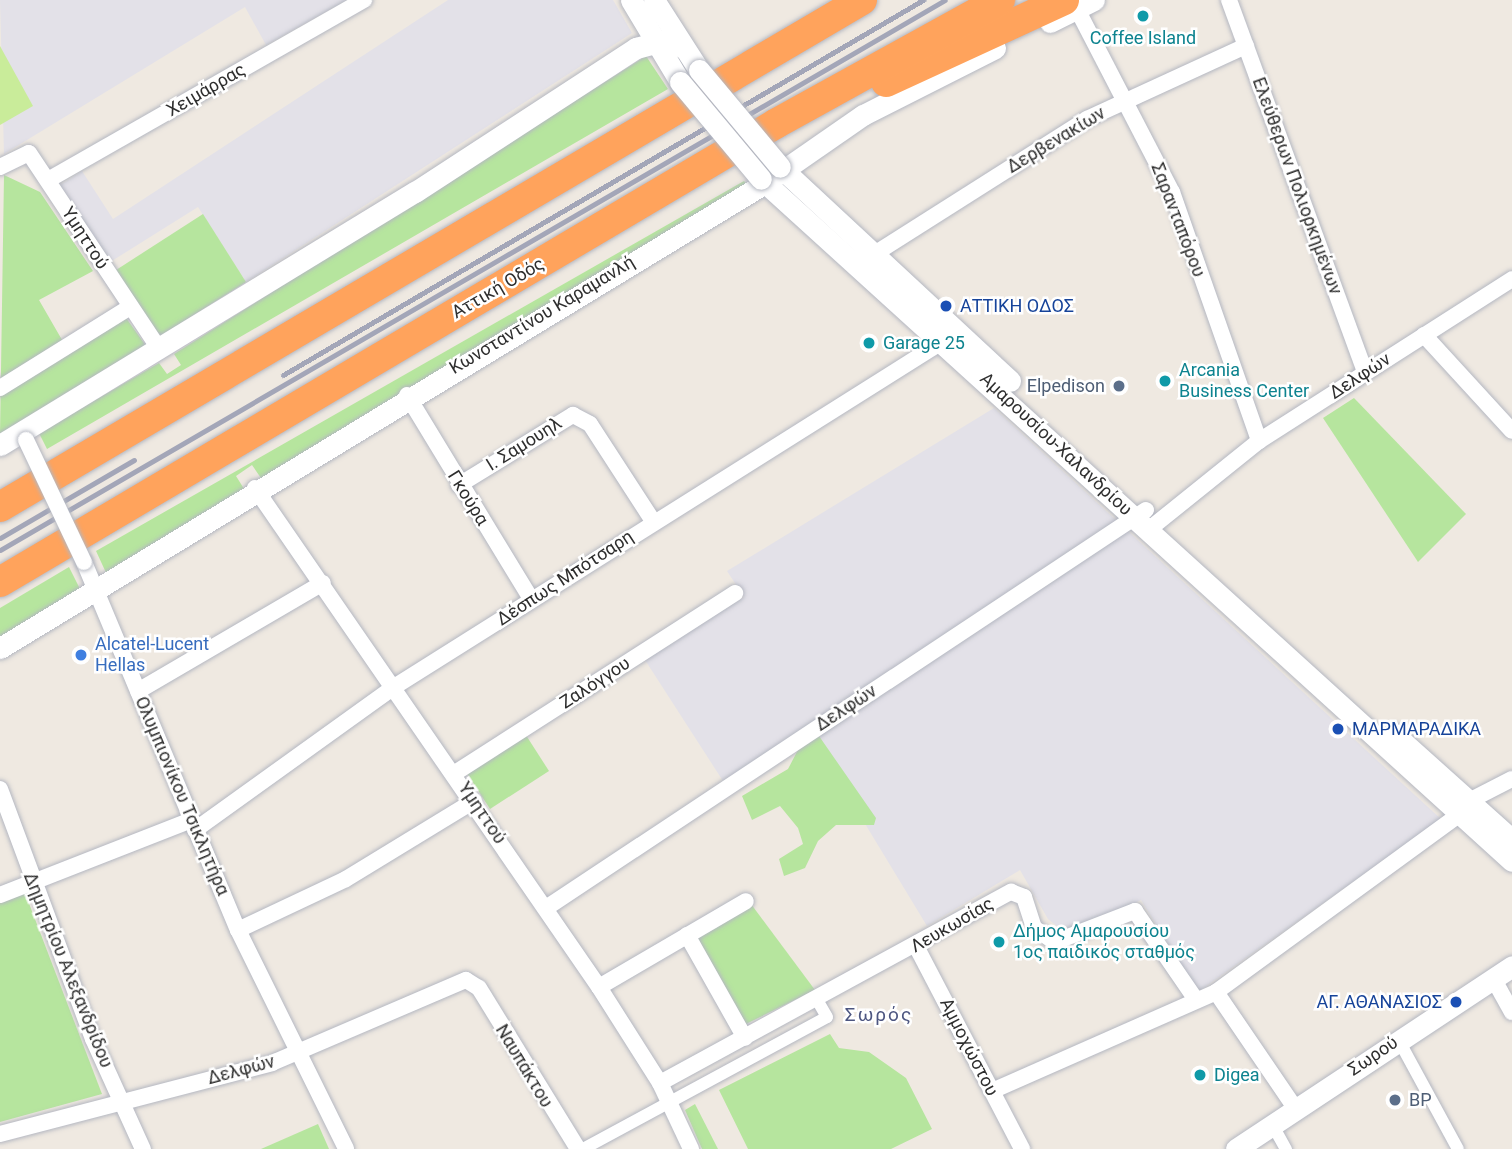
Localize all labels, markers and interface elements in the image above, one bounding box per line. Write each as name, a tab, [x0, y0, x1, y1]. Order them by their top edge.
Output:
marker: Coffee Island	[1135, 8, 1151, 24]
place label: Coffee Island	[1090, 27, 1196, 49]
street label: Χειμάρρας	[163, 59, 249, 121]
street label: Ελεύθερων Πολιορκημένων	[1248, 74, 1346, 298]
street label: Δερβενακίων	[1003, 102, 1109, 178]
street label: Σαρανταπόρου	[1146, 160, 1210, 280]
street label: Υμηττού	[57, 203, 113, 273]
street label: Κωνσταντίνου Καραμανλή	[445, 251, 639, 379]
street label: Αττική Οδός	[448, 253, 548, 323]
place label: ΑΤΤΙΚΗ ΟΔΟΣ	[960, 295, 1074, 317]
marker: ΑΤΤΙΚΗ ΟΔΟΣ	[938, 298, 954, 314]
place label: Garage 25	[883, 332, 965, 354]
marker: Garage 25	[861, 335, 877, 351]
street label: Δελφών	[1325, 348, 1395, 404]
place label: Arcania Business Center	[1179, 360, 1309, 402]
street label: Αμαρουσίου-Χαλανδρίου	[976, 368, 1136, 520]
marker: Arcania Business Center	[1157, 373, 1173, 389]
place label: Elpedison	[1027, 375, 1105, 397]
marker: Elpedison	[1111, 378, 1127, 394]
street label: Ι. Σαμουηλ	[482, 412, 566, 476]
street label: Γκούρα	[443, 467, 493, 529]
street label: Δέσπως Μπότσαρη	[493, 526, 637, 630]
place label: Alcatel-Lucent Hellas	[95, 634, 209, 676]
marker: Alcatel-Lucent Hellas	[73, 647, 89, 663]
street label: Ζαλόγγου	[556, 652, 634, 714]
street label: Δελφών	[811, 680, 881, 736]
street label: Ολυμπιονίκου Τσικλητήρα	[130, 693, 234, 899]
place label: ΜΑΡΜΑΡΑΔΙΚΑ	[1352, 718, 1481, 740]
marker: ΜΑΡΜΑΡΑΔΙΚΑ	[1330, 721, 1346, 737]
street label: Υμηττού	[453, 778, 511, 848]
street label: Δημητρίου Αλεξανδρίδου	[19, 869, 117, 1071]
street label: Λευκωσίας	[907, 893, 997, 957]
place label: Δήμος Αμαρουσίου 1ος παιδικός σταθμός	[1013, 921, 1195, 964]
marker: Δήμος Αμαρουσίου 1ος παιδικός σταθμός	[991, 934, 1007, 950]
place label: ΑΓ. ΑΘΑΝΑΣΙΟΣ	[1317, 991, 1442, 1013]
marker: ΑΓ. ΑΘΑΝΑΣΙΟΣ	[1448, 994, 1464, 1010]
street label: Αμμοχώστου	[935, 995, 1003, 1099]
district label: Σωρός	[845, 1004, 913, 1026]
street label: Ναυπάκτου	[491, 1021, 557, 1111]
street label: Σωρού	[1344, 1032, 1402, 1080]
street label: Δελφών	[205, 1051, 277, 1089]
place label: Digea	[1214, 1064, 1260, 1086]
marker: Digea	[1192, 1067, 1208, 1083]
place label: BP	[1409, 1089, 1432, 1111]
marker: BP	[1387, 1092, 1403, 1108]

